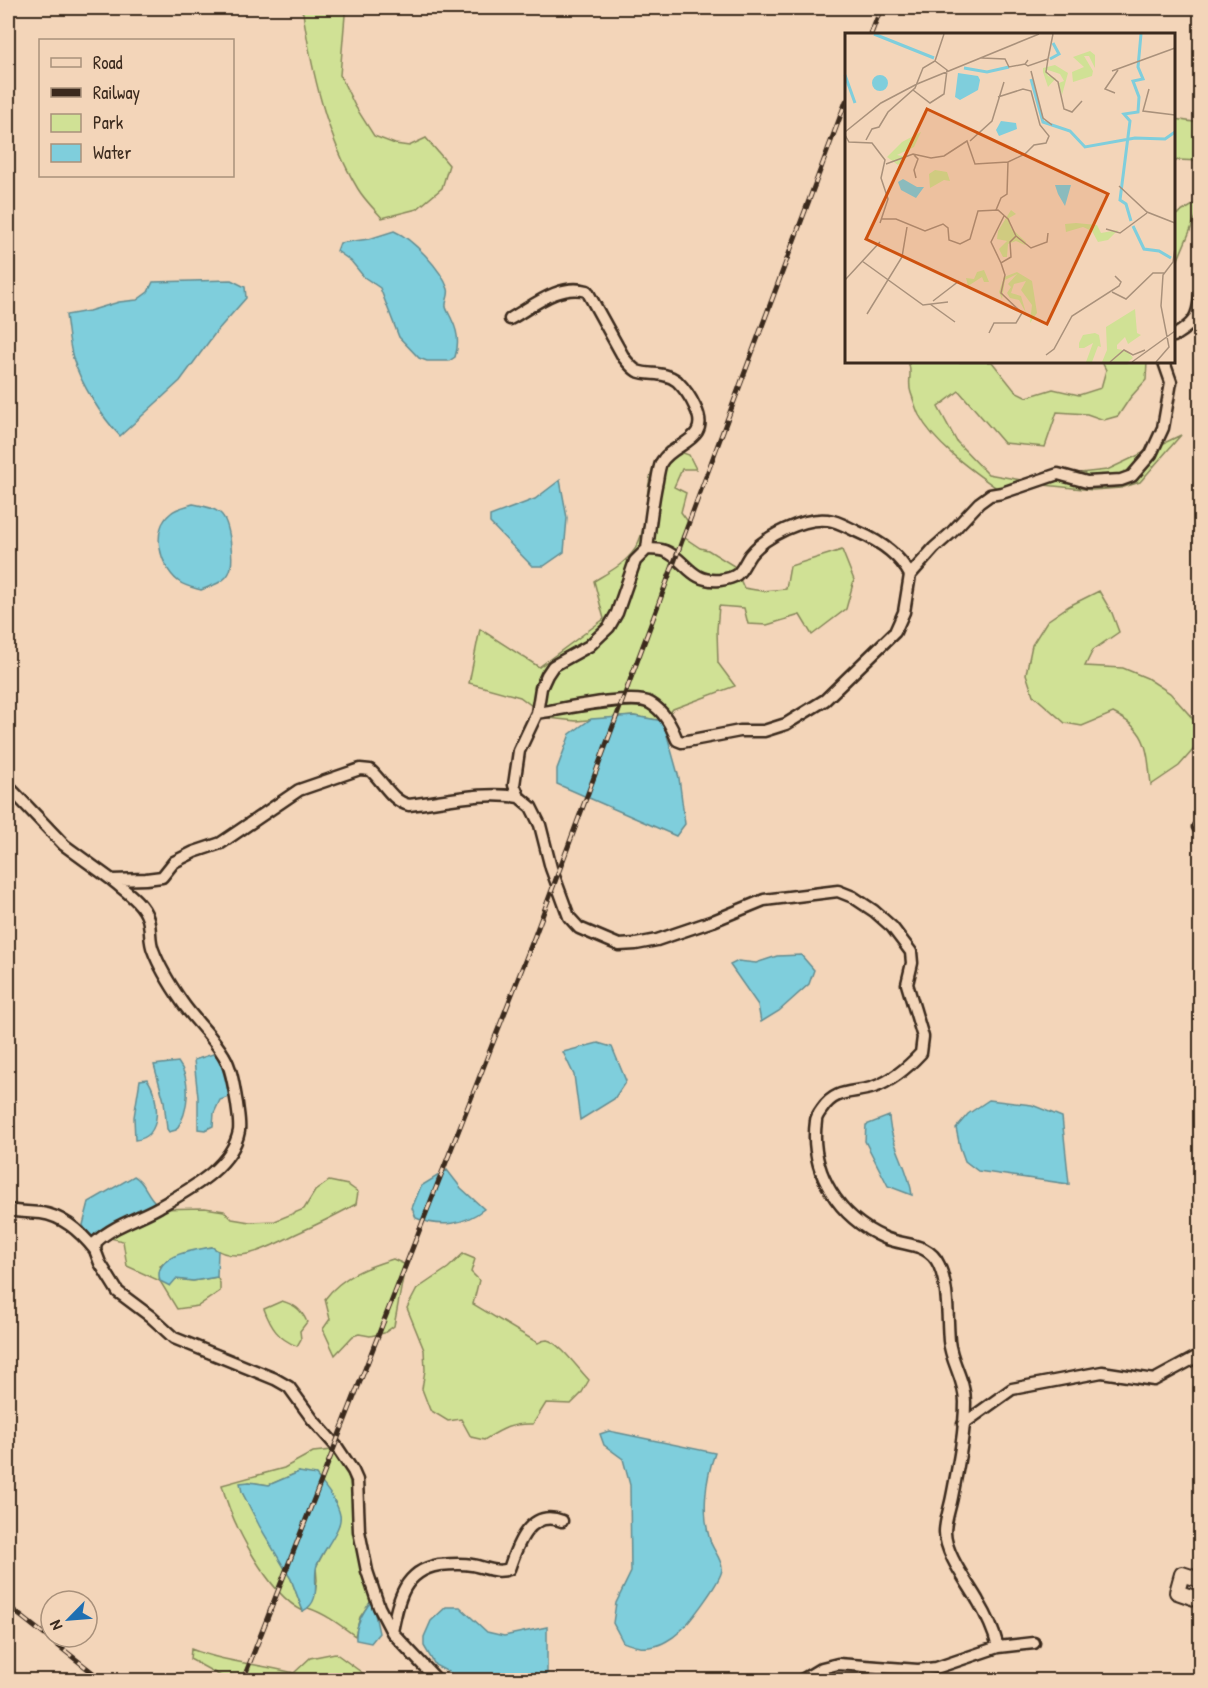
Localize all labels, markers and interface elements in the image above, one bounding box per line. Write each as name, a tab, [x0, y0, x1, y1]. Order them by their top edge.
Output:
inset map	[845, 33, 1175, 363]
legend	[39, 39, 234, 177]
text: Road	[93, 50, 123, 75]
text: Railway	[93, 80, 140, 105]
text: Park	[93, 110, 124, 135]
text: Water	[93, 140, 131, 165]
north arrow	[39, 1589, 99, 1649]
text: N	[43, 1616, 67, 1634]

